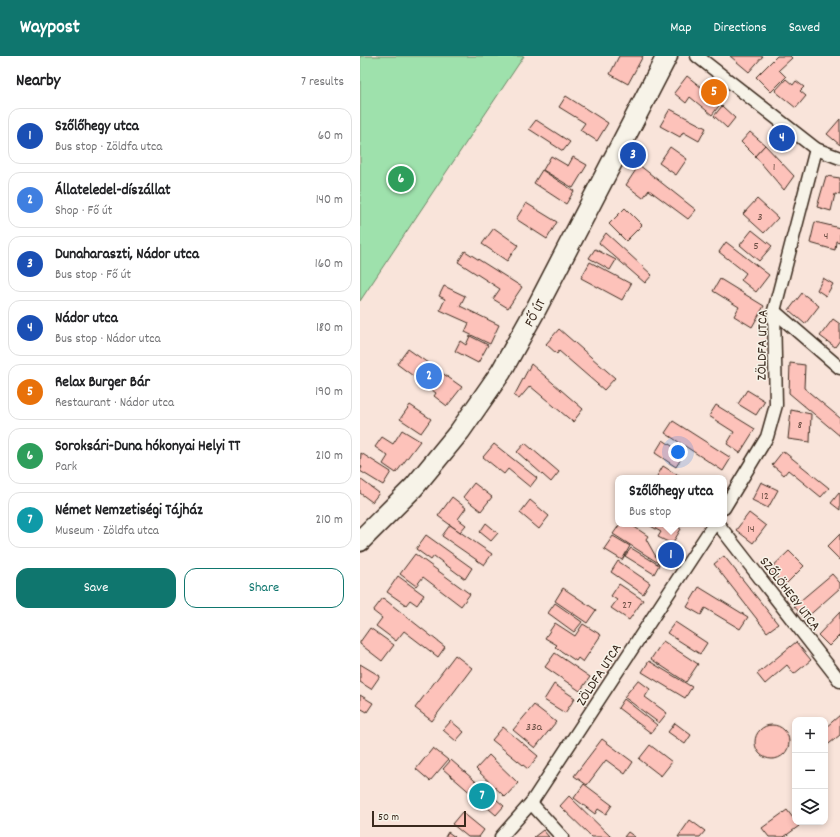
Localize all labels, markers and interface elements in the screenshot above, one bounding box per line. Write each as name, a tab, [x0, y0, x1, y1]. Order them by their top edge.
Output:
text: Waypost	[20, 15, 80, 42]
text: Map	[670, 18, 692, 38]
text: Directions	[714, 18, 767, 38]
text: Saved	[789, 18, 820, 38]
text: Nearby	[16, 70, 60, 94]
text: 7 results	[301, 73, 344, 92]
pin: 5	[701, 77, 727, 107]
text: Szőlőhegy utca	[55, 116, 139, 138]
pin: 4	[769, 123, 795, 153]
text: 1	[29, 127, 31, 146]
text: 60 m	[318, 127, 343, 146]
text: Bus stop · Zöldfa utca	[55, 138, 162, 157]
pin: 3	[620, 140, 646, 170]
house number: 1	[773, 159, 775, 176]
pin: 6	[388, 164, 414, 194]
text: Állateledel-díszállat	[55, 180, 171, 202]
text: 2	[27, 191, 33, 210]
text: 140 m	[316, 191, 343, 210]
text: Shop · Fő út	[55, 202, 112, 221]
house number: 3	[757, 209, 763, 226]
house number: 4	[824, 228, 829, 245]
house number: 5	[753, 238, 759, 255]
text: Dunaharaszti, Nádor utca	[55, 244, 199, 266]
text: 3	[27, 255, 33, 274]
text: 160 m	[315, 255, 343, 274]
text: Bus stop · Fő út	[55, 266, 131, 285]
street label: FŐ ÚT	[520, 295, 552, 331]
text: Nádor utca	[55, 308, 118, 330]
street label: ZÖLDFA UTCA	[752, 309, 774, 381]
text: 4	[27, 319, 33, 338]
text: 180 m	[316, 319, 343, 338]
text: Bus stop · Nádor utca	[55, 330, 161, 349]
pin: 2	[416, 361, 442, 391]
text: Relax Burger Bár	[55, 372, 150, 394]
text: 5	[27, 383, 33, 402]
text: 190 m	[315, 383, 343, 402]
text: Restaurant · Nádor utca	[55, 394, 174, 413]
house number: 8	[798, 417, 803, 434]
text: Soroksári-Duna hókonyai Helyi TT	[55, 436, 240, 458]
your location	[668, 442, 688, 462]
text: 6	[27, 447, 33, 466]
text: 210 m	[315, 447, 343, 466]
text: Park	[55, 458, 77, 477]
popup	[615, 475, 727, 527]
text: Szőlőhegy utca	[629, 481, 713, 503]
house number: 12	[761, 488, 769, 505]
text: Német Nemzetiségi Tájház	[55, 500, 203, 522]
text: Bus stop	[629, 503, 671, 522]
text: 7	[28, 511, 32, 530]
text: 210 m	[315, 511, 343, 530]
house number: 14	[747, 521, 755, 538]
text: Museum · Zöldfa utca	[55, 522, 159, 541]
pin: 1	[658, 540, 684, 570]
street label: SZŐLÖHEGY UTCA	[754, 553, 825, 636]
button: Save	[16, 568, 176, 608]
button: Share	[184, 568, 344, 608]
house number: 27	[622, 597, 632, 614]
street label: ZÖLDFA UTCA	[572, 640, 628, 710]
map controls	[792, 717, 828, 825]
button: +	[792, 717, 828, 753]
house number: 33a	[526, 719, 543, 736]
button: −	[792, 753, 828, 789]
pin: 7	[469, 781, 495, 811]
button: layers	[792, 789, 828, 825]
scale bar	[372, 809, 466, 828]
text: 50 m	[378, 810, 399, 826]

